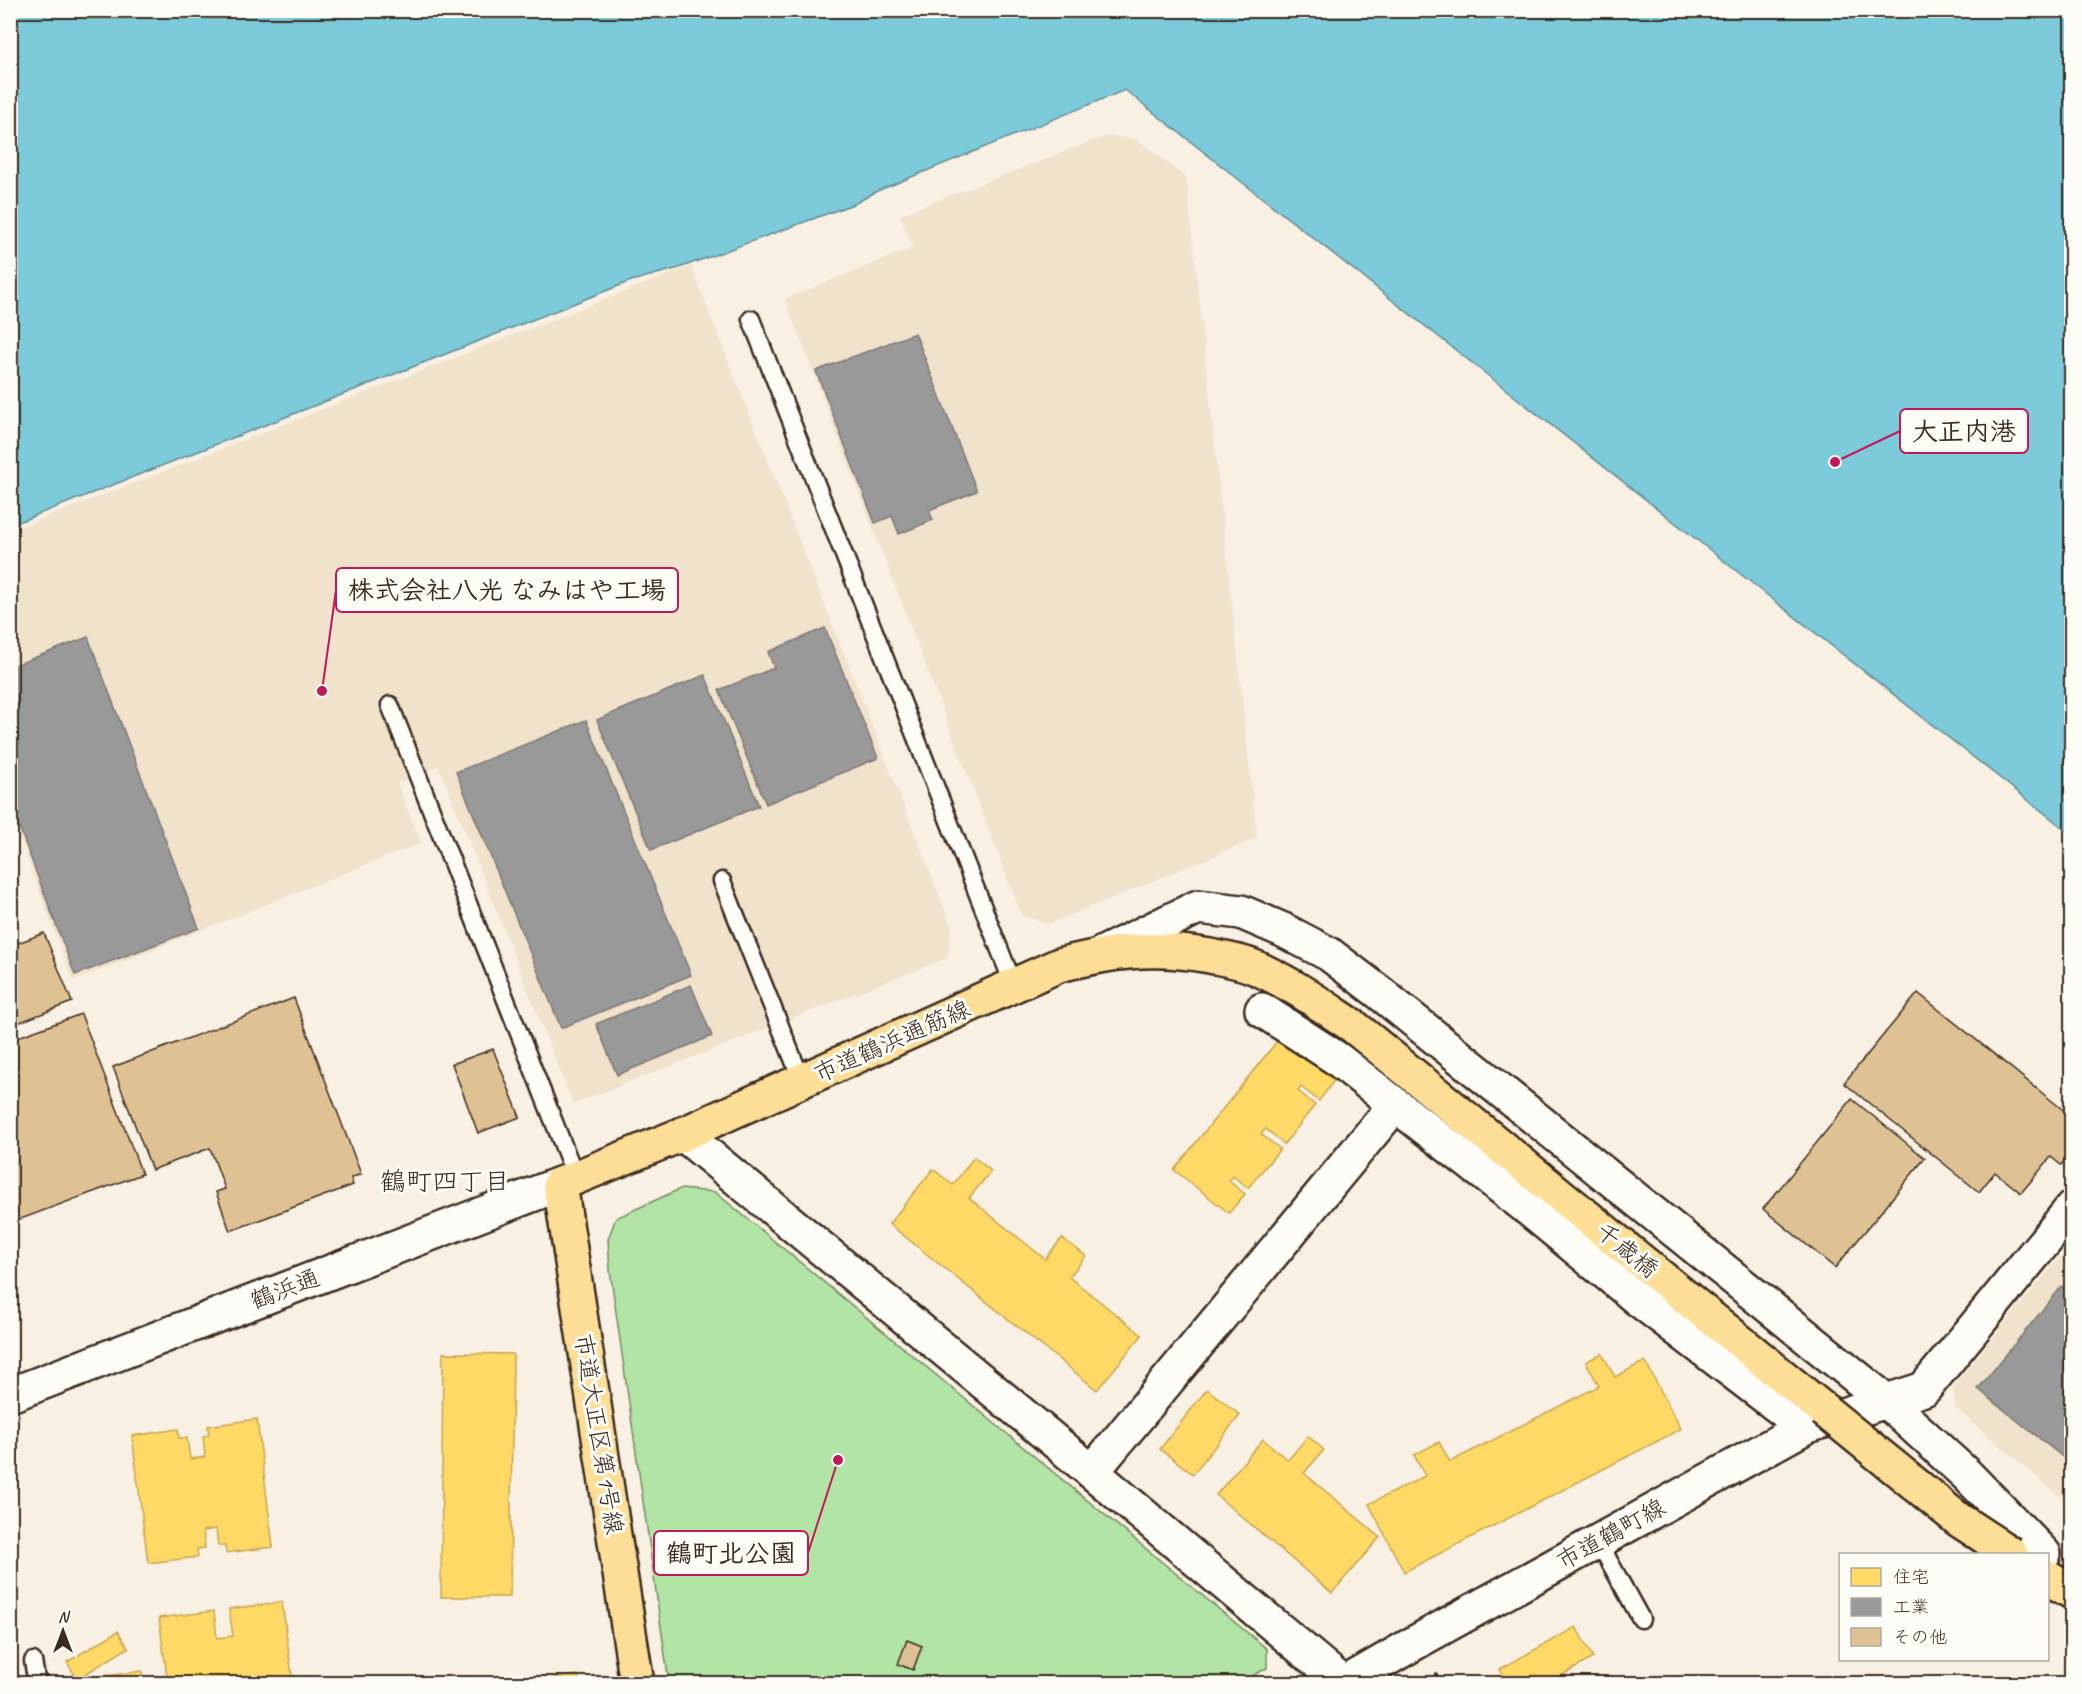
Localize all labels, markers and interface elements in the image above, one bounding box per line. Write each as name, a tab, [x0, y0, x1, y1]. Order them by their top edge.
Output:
callout: 大正内港	[1900, 409, 2028, 453]
text: 大正内港	[1912, 415, 2016, 448]
callout: 株式会社八光 なみはや工場	[336, 568, 678, 612]
text: 株式会社八光 なみはや工場	[348, 574, 666, 607]
street label: 市道鶴浜通筋線	[809, 993, 975, 1089]
district label: 鶴町四丁目	[380, 1165, 510, 1198]
street label: 千歳橋	[1590, 1216, 1664, 1284]
street label: 鶴浜通	[246, 1262, 324, 1316]
street label: 市道大正区第1号線	[568, 1331, 630, 1537]
street label: 市道鶴町線	[1551, 1492, 1671, 1576]
callout: 鶴町北公園	[654, 1531, 808, 1575]
text: 鶴町北公園	[666, 1537, 796, 1570]
legend	[1839, 1553, 2049, 1661]
text: 住宅	[1893, 1566, 1929, 1588]
text: 工業	[1893, 1596, 1929, 1618]
north arrow	[33, 1601, 93, 1661]
text: N	[58, 1607, 71, 1627]
text: その他	[1893, 1626, 1947, 1648]

